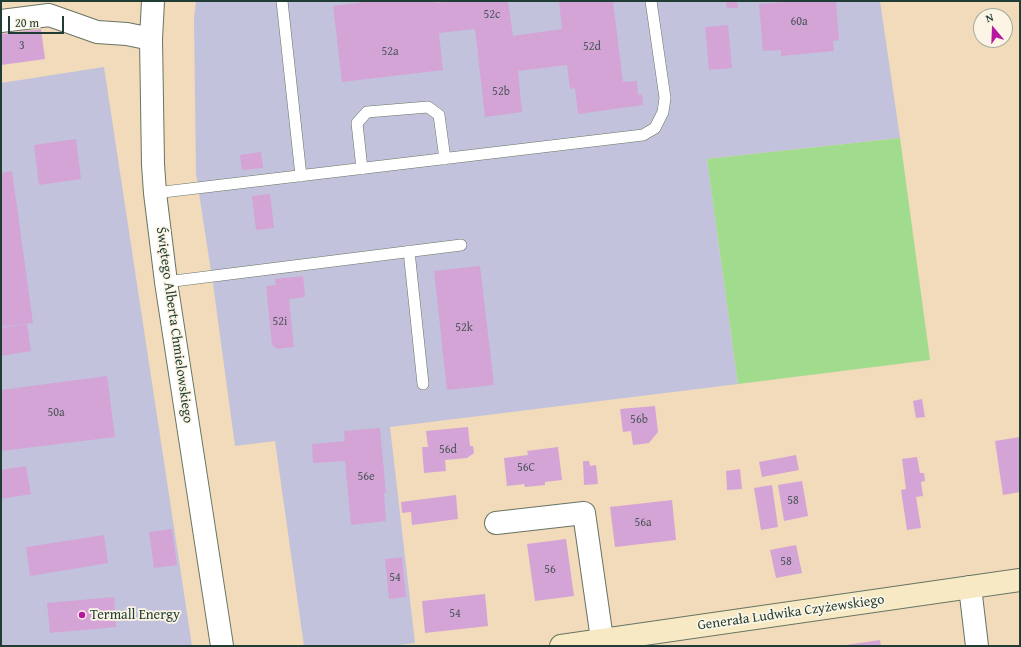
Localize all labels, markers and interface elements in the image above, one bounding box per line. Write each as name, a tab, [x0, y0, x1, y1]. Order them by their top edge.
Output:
scale bar	[10, 8, 66, 34]
house number: 52c	[484, 8, 500, 22]
north arrow	[973, 8, 1013, 48]
text: N	[983, 9, 995, 26]
text: 20 m	[15, 14, 39, 31]
house number: 60a	[790, 15, 808, 29]
house number: 3	[19, 39, 25, 53]
house number: 52d	[583, 40, 601, 54]
house number: 52a	[381, 45, 399, 59]
house number: 52b	[492, 85, 510, 99]
street label: Świętego Alberta Chmielowskiego	[152, 226, 196, 424]
house number: 52i	[273, 315, 287, 329]
house number: 52k	[455, 321, 473, 335]
house number: 50a	[47, 406, 65, 420]
house number: 56b	[630, 413, 648, 427]
house number: 56d	[439, 443, 457, 457]
house number: 56C	[517, 461, 535, 475]
house number: 56e	[357, 470, 375, 484]
house number: 58	[787, 494, 799, 508]
house number: 56a	[634, 516, 652, 530]
house number: 58	[780, 555, 792, 569]
house number: 56	[544, 563, 556, 577]
house number: 54	[389, 571, 401, 585]
street label: Generała Ludwika Czyżewskiego	[697, 592, 885, 634]
place label: Termall Energy	[90, 607, 180, 623]
house number: 54	[449, 607, 461, 621]
marker: Termall Energy	[77, 610, 87, 620]

